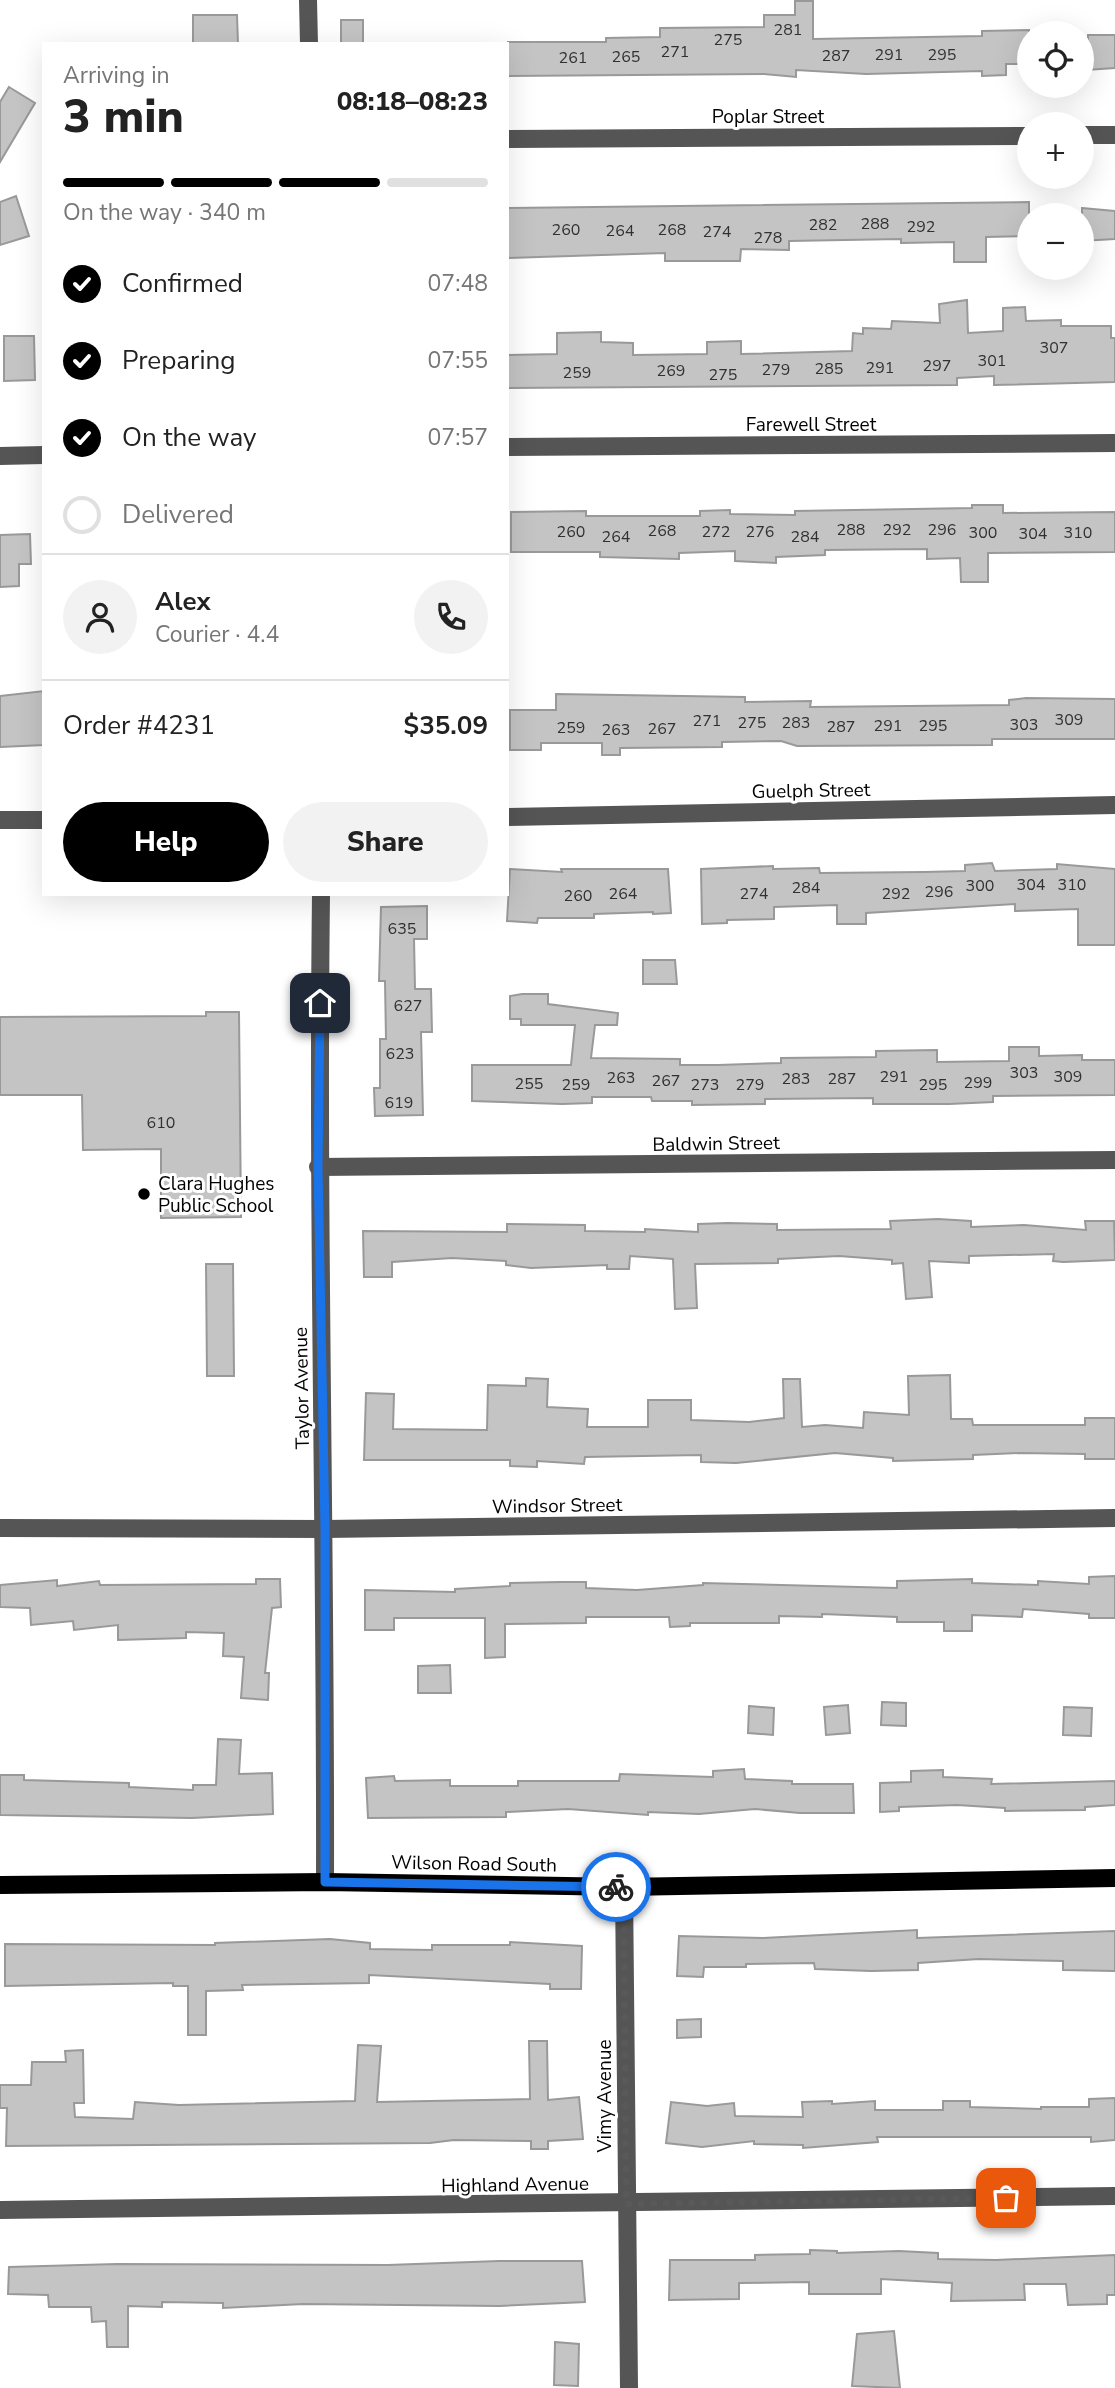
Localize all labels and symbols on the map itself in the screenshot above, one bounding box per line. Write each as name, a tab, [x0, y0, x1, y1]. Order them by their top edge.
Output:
house number: 281	[774, 19, 802, 41]
house number: 275	[714, 29, 742, 51]
house number: 271	[661, 41, 689, 63]
house number: 291	[875, 44, 903, 66]
house number: 295	[928, 44, 956, 66]
house number: 287	[822, 45, 850, 67]
house number: 265	[612, 46, 640, 68]
house number: 261	[559, 47, 587, 69]
street label: Poplar Street	[712, 104, 825, 130]
house number: 288	[861, 213, 889, 235]
house number: 282	[809, 214, 837, 236]
house number: 292	[907, 216, 935, 238]
house number: 260	[552, 219, 580, 241]
house number: 268	[658, 219, 686, 241]
house number: 264	[606, 220, 635, 242]
house number: 274	[703, 221, 732, 243]
house number: 278	[754, 227, 782, 249]
house number: 307	[1040, 337, 1068, 359]
house number: 301	[978, 350, 1006, 372]
house number: 297	[923, 355, 951, 377]
house number: 291	[866, 357, 894, 379]
house number: 285	[815, 358, 843, 380]
house number: 279	[762, 359, 790, 381]
house number: 269	[657, 360, 685, 382]
house number: 259	[563, 362, 591, 384]
house number: 275	[709, 364, 737, 386]
street label: Farewell Street	[746, 412, 877, 438]
house number: 288	[837, 519, 865, 541]
house number: 292	[883, 519, 911, 541]
house number: 296	[928, 519, 956, 541]
house number: 268	[648, 520, 676, 542]
house number: 260	[557, 521, 585, 543]
house number: 272	[702, 521, 730, 543]
house number: 276	[746, 521, 774, 543]
house number: 300	[969, 522, 997, 544]
house number: 310	[1064, 522, 1092, 544]
house number: 304	[1019, 523, 1048, 545]
house number: 264	[602, 526, 631, 548]
house number: 284	[791, 526, 820, 548]
house number: 309	[1055, 709, 1083, 731]
house number: 271	[693, 710, 721, 732]
house number: 275	[738, 712, 766, 734]
house number: 283	[782, 712, 810, 734]
house number: 303	[1010, 714, 1038, 736]
house number: 291	[874, 715, 902, 737]
house number: 295	[919, 715, 947, 737]
house number: 287	[827, 716, 855, 738]
house number: 259	[557, 717, 585, 739]
house number: 267	[648, 718, 676, 740]
house number: 263	[602, 719, 630, 741]
street label: Guelph Street	[751, 777, 871, 805]
house number: 304	[1017, 874, 1046, 896]
house number: 310	[1058, 874, 1086, 896]
house number: 300	[966, 875, 994, 897]
house number: 284	[792, 877, 821, 899]
house number: 296	[925, 881, 953, 903]
house number: 264	[609, 883, 638, 905]
house number: 274	[740, 883, 769, 905]
house number: 292	[882, 883, 910, 905]
house number: 260	[564, 885, 592, 907]
house number: 635	[388, 918, 416, 940]
pin	[290, 973, 350, 1033]
house number: 627	[394, 995, 422, 1017]
house number: 623	[386, 1043, 414, 1065]
house number: 303	[1010, 1062, 1038, 1084]
house number: 291	[880, 1066, 908, 1088]
house number: 309	[1054, 1066, 1082, 1088]
house number: 263	[607, 1067, 635, 1089]
house number: 283	[782, 1068, 810, 1090]
house number: 287	[828, 1068, 856, 1090]
house number: 267	[652, 1070, 680, 1092]
house number: 299	[964, 1072, 992, 1094]
house number: 255	[515, 1073, 543, 1095]
house number: 259	[562, 1074, 590, 1096]
house number: 273	[691, 1074, 719, 1096]
house number: 279	[736, 1074, 764, 1096]
house number: 295	[919, 1074, 947, 1096]
house number: 619	[385, 1092, 413, 1114]
house number: 610	[147, 1112, 175, 1134]
street label: Baldwin Street	[652, 1130, 780, 1158]
place label: Clara Hughes Public School	[158, 1171, 274, 1219]
marker: Clara Hughes Public School	[136, 1186, 152, 1202]
street label: Taylor Avenue	[288, 1327, 316, 1449]
street label: Windsor Street	[492, 1492, 623, 1520]
street label: Wilson Road South	[391, 1850, 557, 1878]
courier	[581, 1852, 651, 1922]
street label: Vimy Avenue	[592, 2040, 618, 2153]
pin	[976, 2168, 1036, 2228]
street label: Highland Avenue	[441, 2171, 589, 2199]

